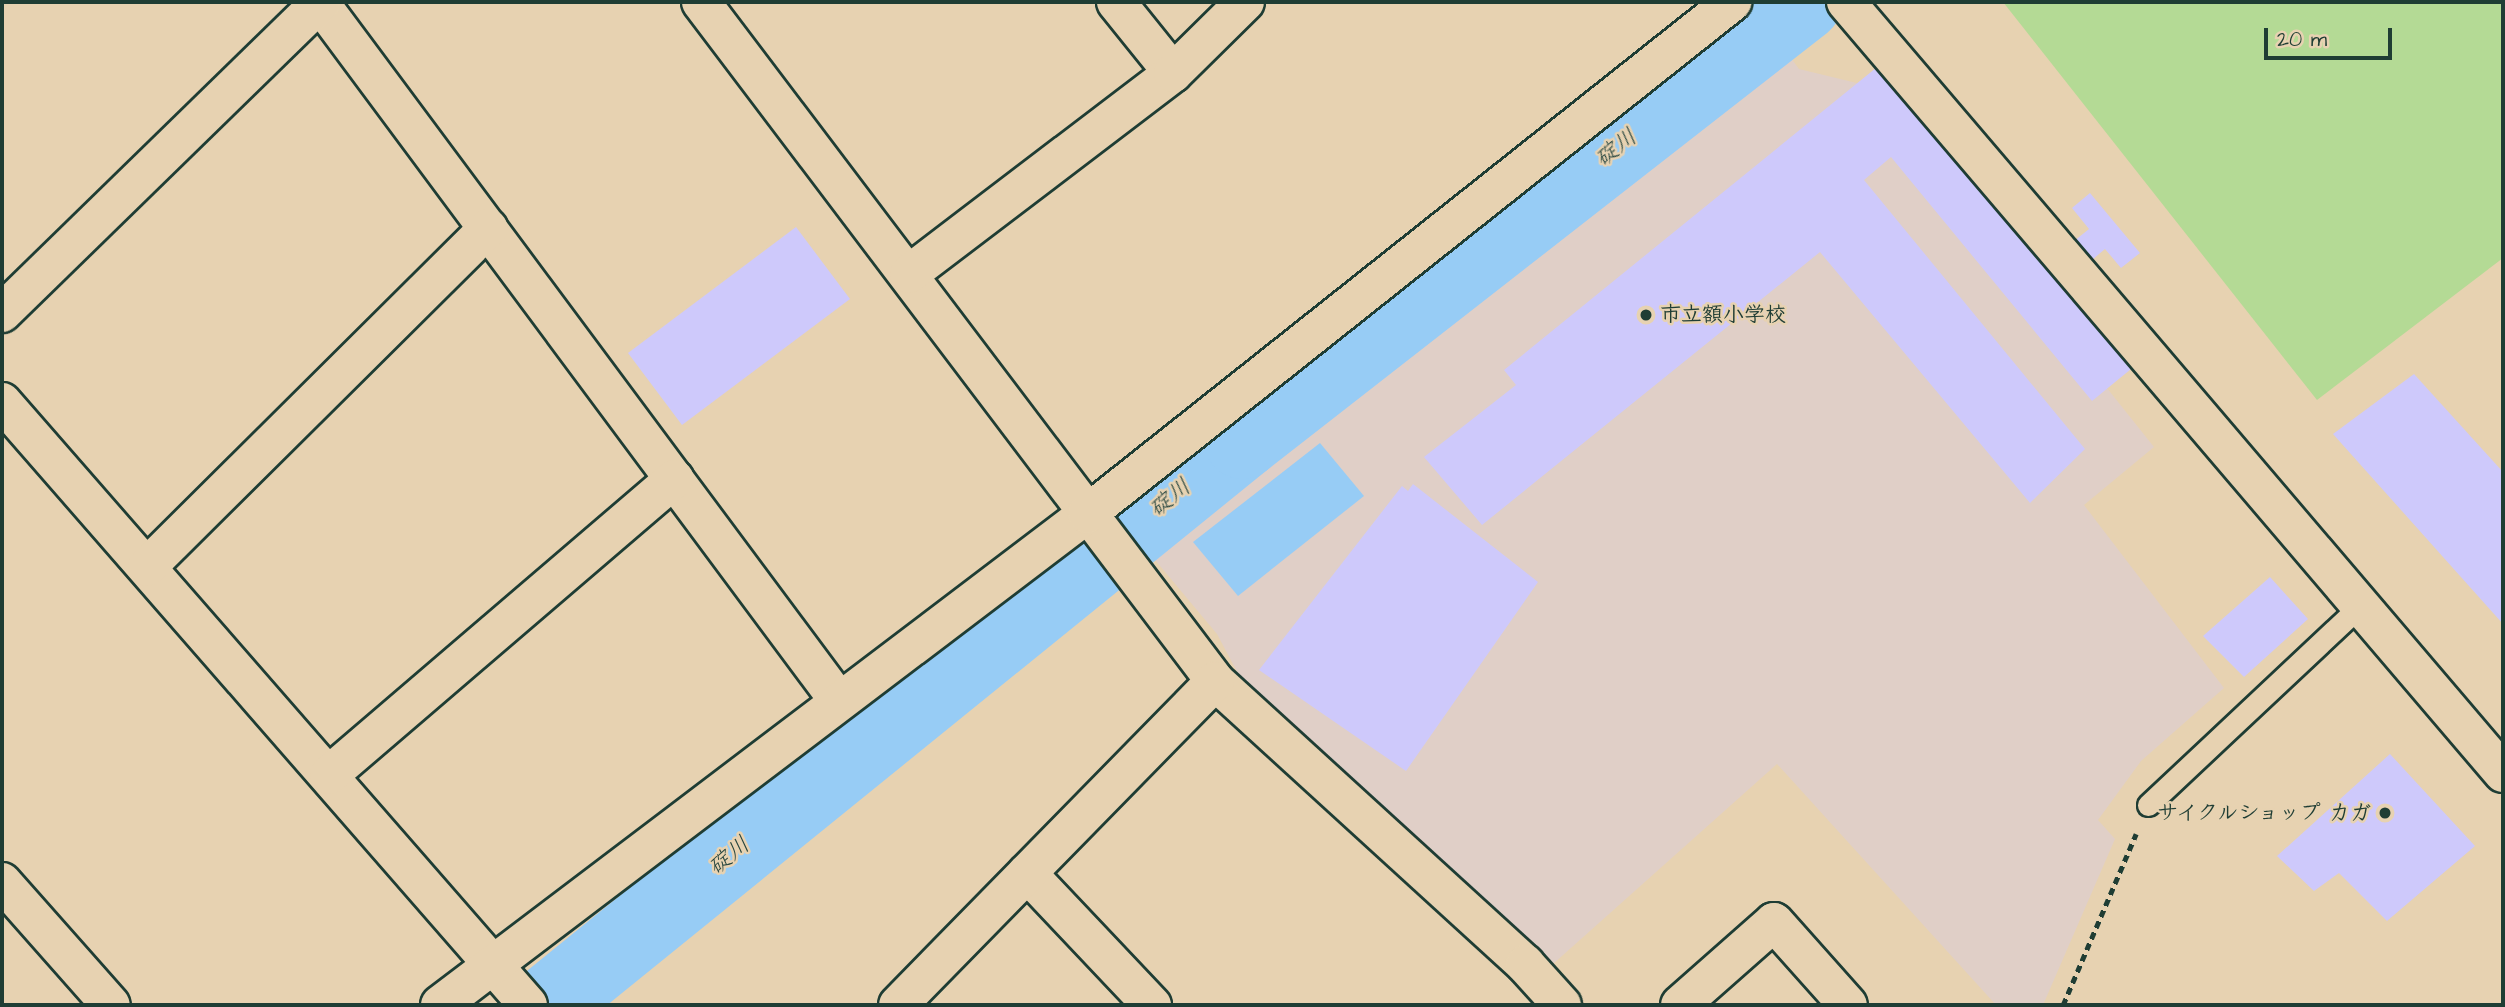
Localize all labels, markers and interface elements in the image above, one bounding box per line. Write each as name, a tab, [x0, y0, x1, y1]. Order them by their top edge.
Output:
scale bar	[2267, 14, 2395, 58]
text: 20 m	[2277, 25, 2327, 54]
water label: 碇川	[1589, 123, 1643, 173]
place label: 市立額小学校	[1660, 302, 1786, 328]
marker: 市立額小学校	[1638, 307, 1654, 323]
water label: 碇川	[1143, 473, 1197, 523]
place label: サイクルショップ カガ	[2153, 800, 2371, 826]
marker: サイクルショップ カガ	[2377, 805, 2393, 821]
water label: 碇川	[702, 831, 756, 881]

